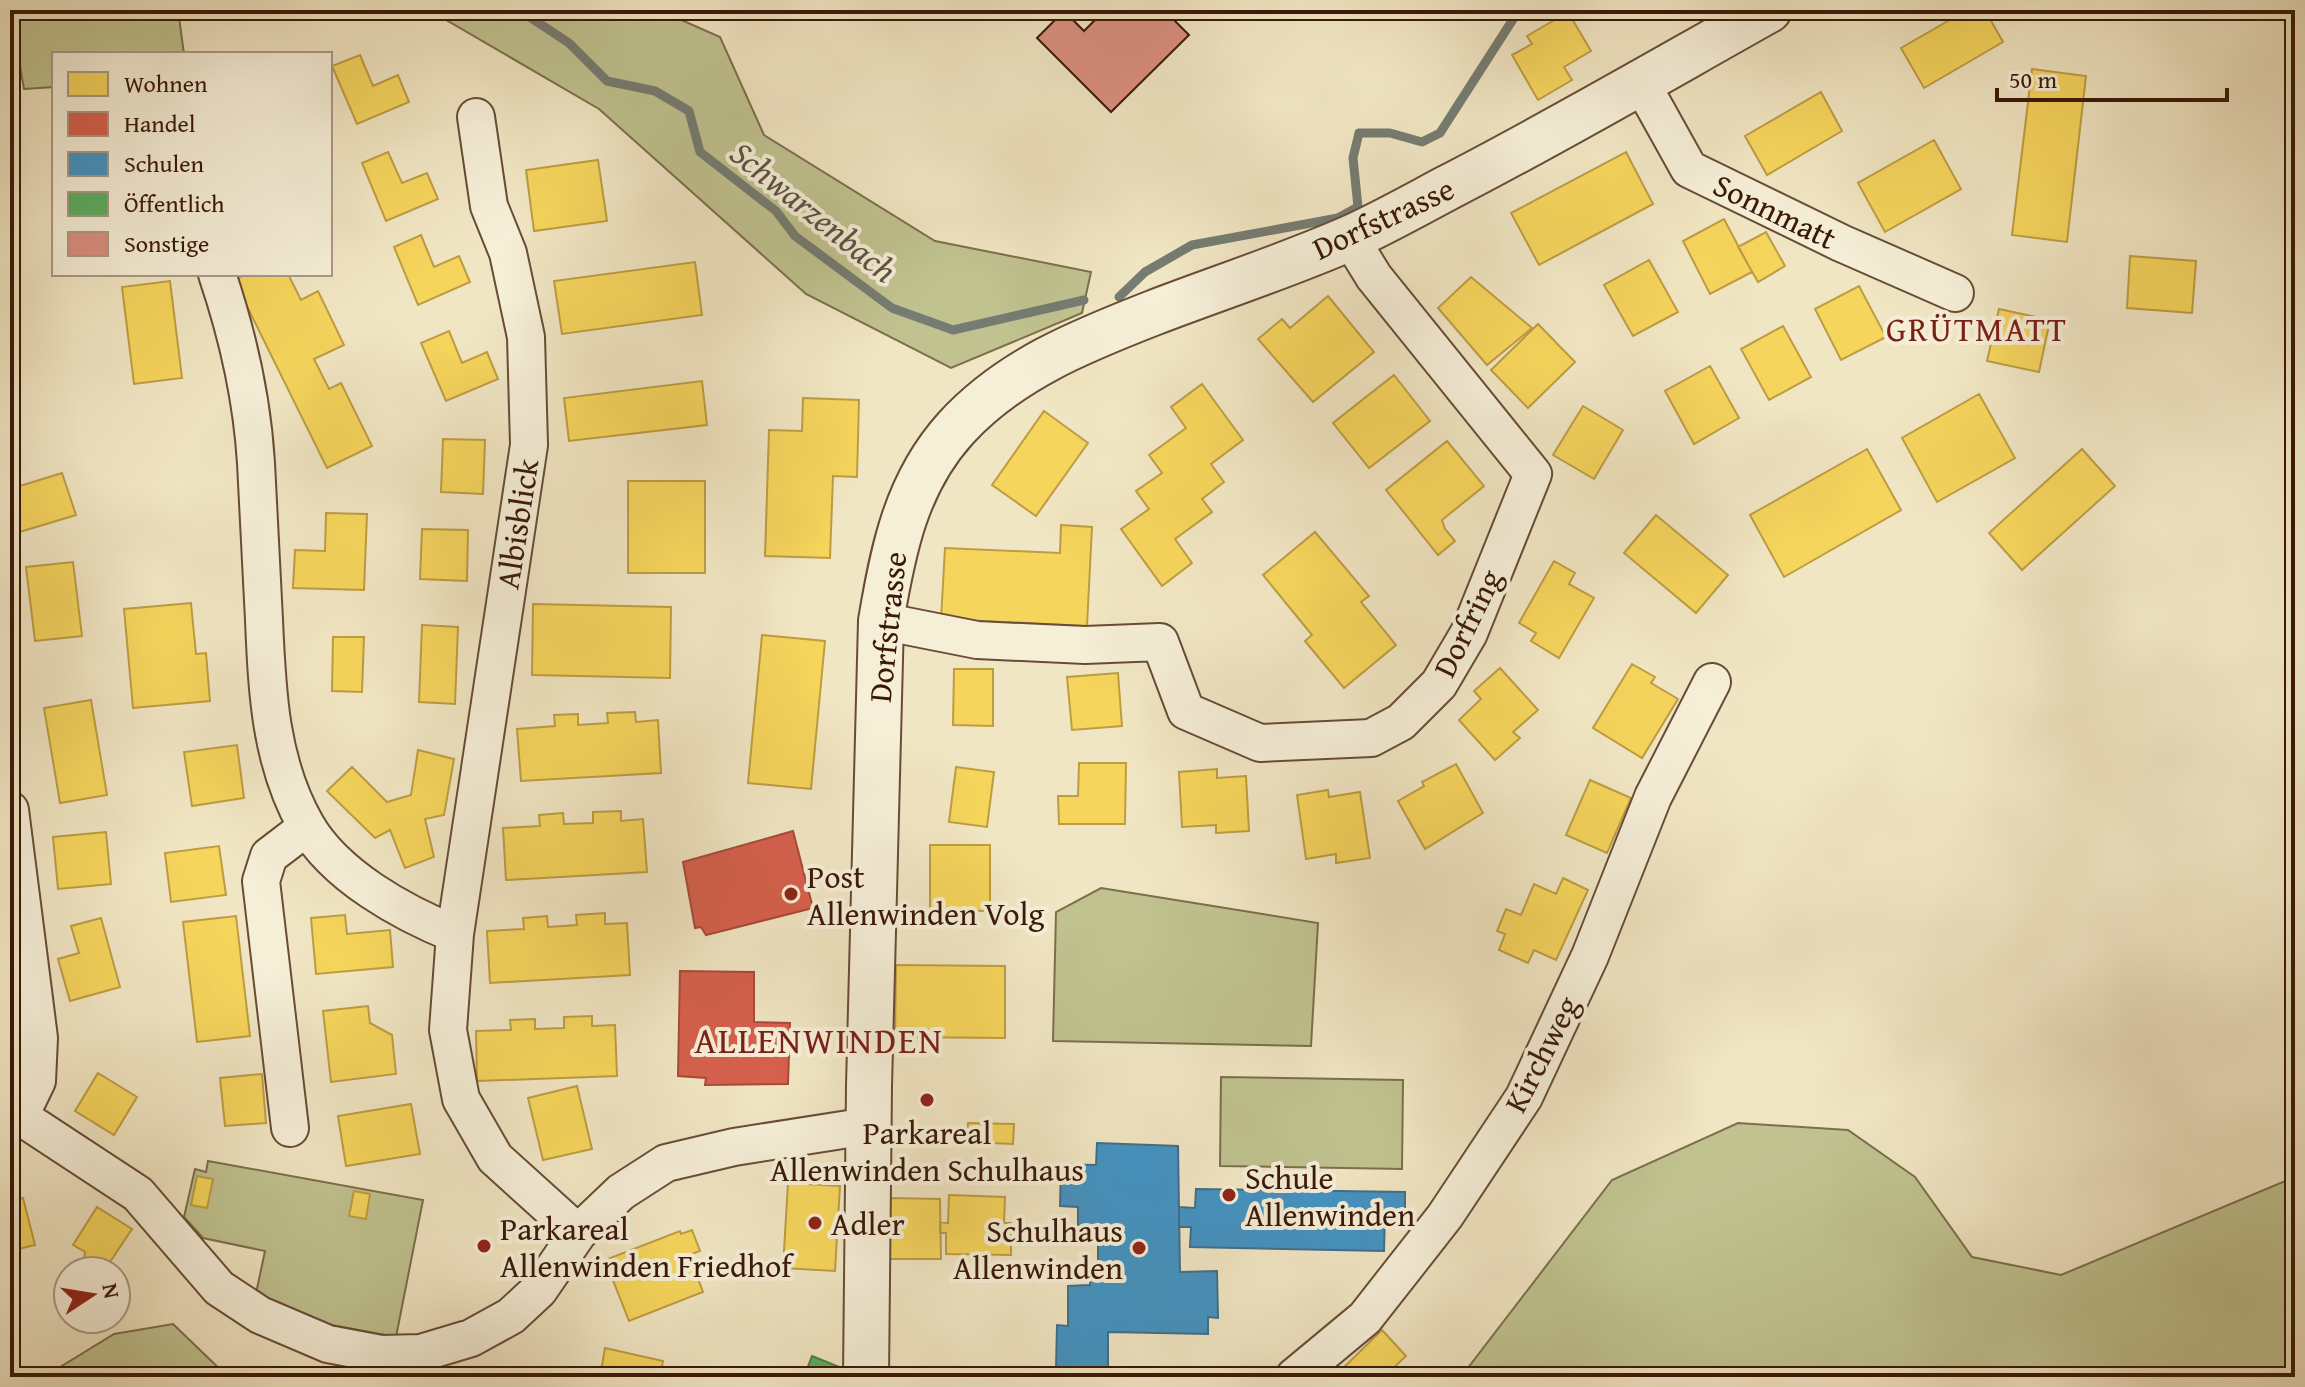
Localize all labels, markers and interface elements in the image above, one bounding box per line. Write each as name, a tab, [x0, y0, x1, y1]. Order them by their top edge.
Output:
legend	[52, 52, 332, 276]
scale bar	[1997, 52, 2227, 102]
text: 50 m	[2009, 62, 2057, 97]
text: Wohnen	[124, 66, 208, 101]
text: Handel	[124, 106, 196, 141]
water label: Schwarzenbach	[720, 128, 908, 294]
text: Schulen	[124, 146, 204, 181]
street label: Sonnmatt	[1705, 161, 1845, 261]
street label: Dorfstrasse	[1304, 165, 1462, 271]
text: Öffentlich	[124, 186, 225, 221]
text: Sonstige	[124, 226, 209, 261]
district label: GRÜTMATT	[1886, 304, 2068, 353]
street label: Albisblick	[484, 455, 551, 592]
street label: Dorfstrasse	[856, 549, 918, 705]
street label: Dorfring	[1421, 561, 1513, 685]
place label: Post Allenwinden Volg	[807, 853, 1045, 937]
marker: Post Allenwinden Volg	[782, 885, 800, 903]
street label: Kirchweg	[1492, 987, 1590, 1120]
district label: ALLENWINDEN	[694, 1013, 944, 1066]
marker: Parkareal Allenwinden Schulhaus	[918, 1091, 936, 1109]
place label: Parkareal Allenwinden Schulhaus	[770, 1109, 1084, 1193]
place label: Schule Allenwinden	[1245, 1154, 1415, 1238]
marker: Schule Allenwinden	[1220, 1186, 1238, 1204]
place label: Adler	[831, 1200, 905, 1247]
place label: Parkareal Allenwinden Friedhof	[500, 1205, 795, 1289]
place label: Schulhaus Allenwinden	[953, 1207, 1123, 1291]
marker: Adler	[806, 1214, 824, 1232]
marker: Parkareal Allenwinden Friedhof	[475, 1237, 493, 1255]
marker: Schulhaus Allenwinden	[1130, 1239, 1148, 1257]
north arrow	[52, 1255, 132, 1335]
text: N	[94, 1280, 129, 1302]

